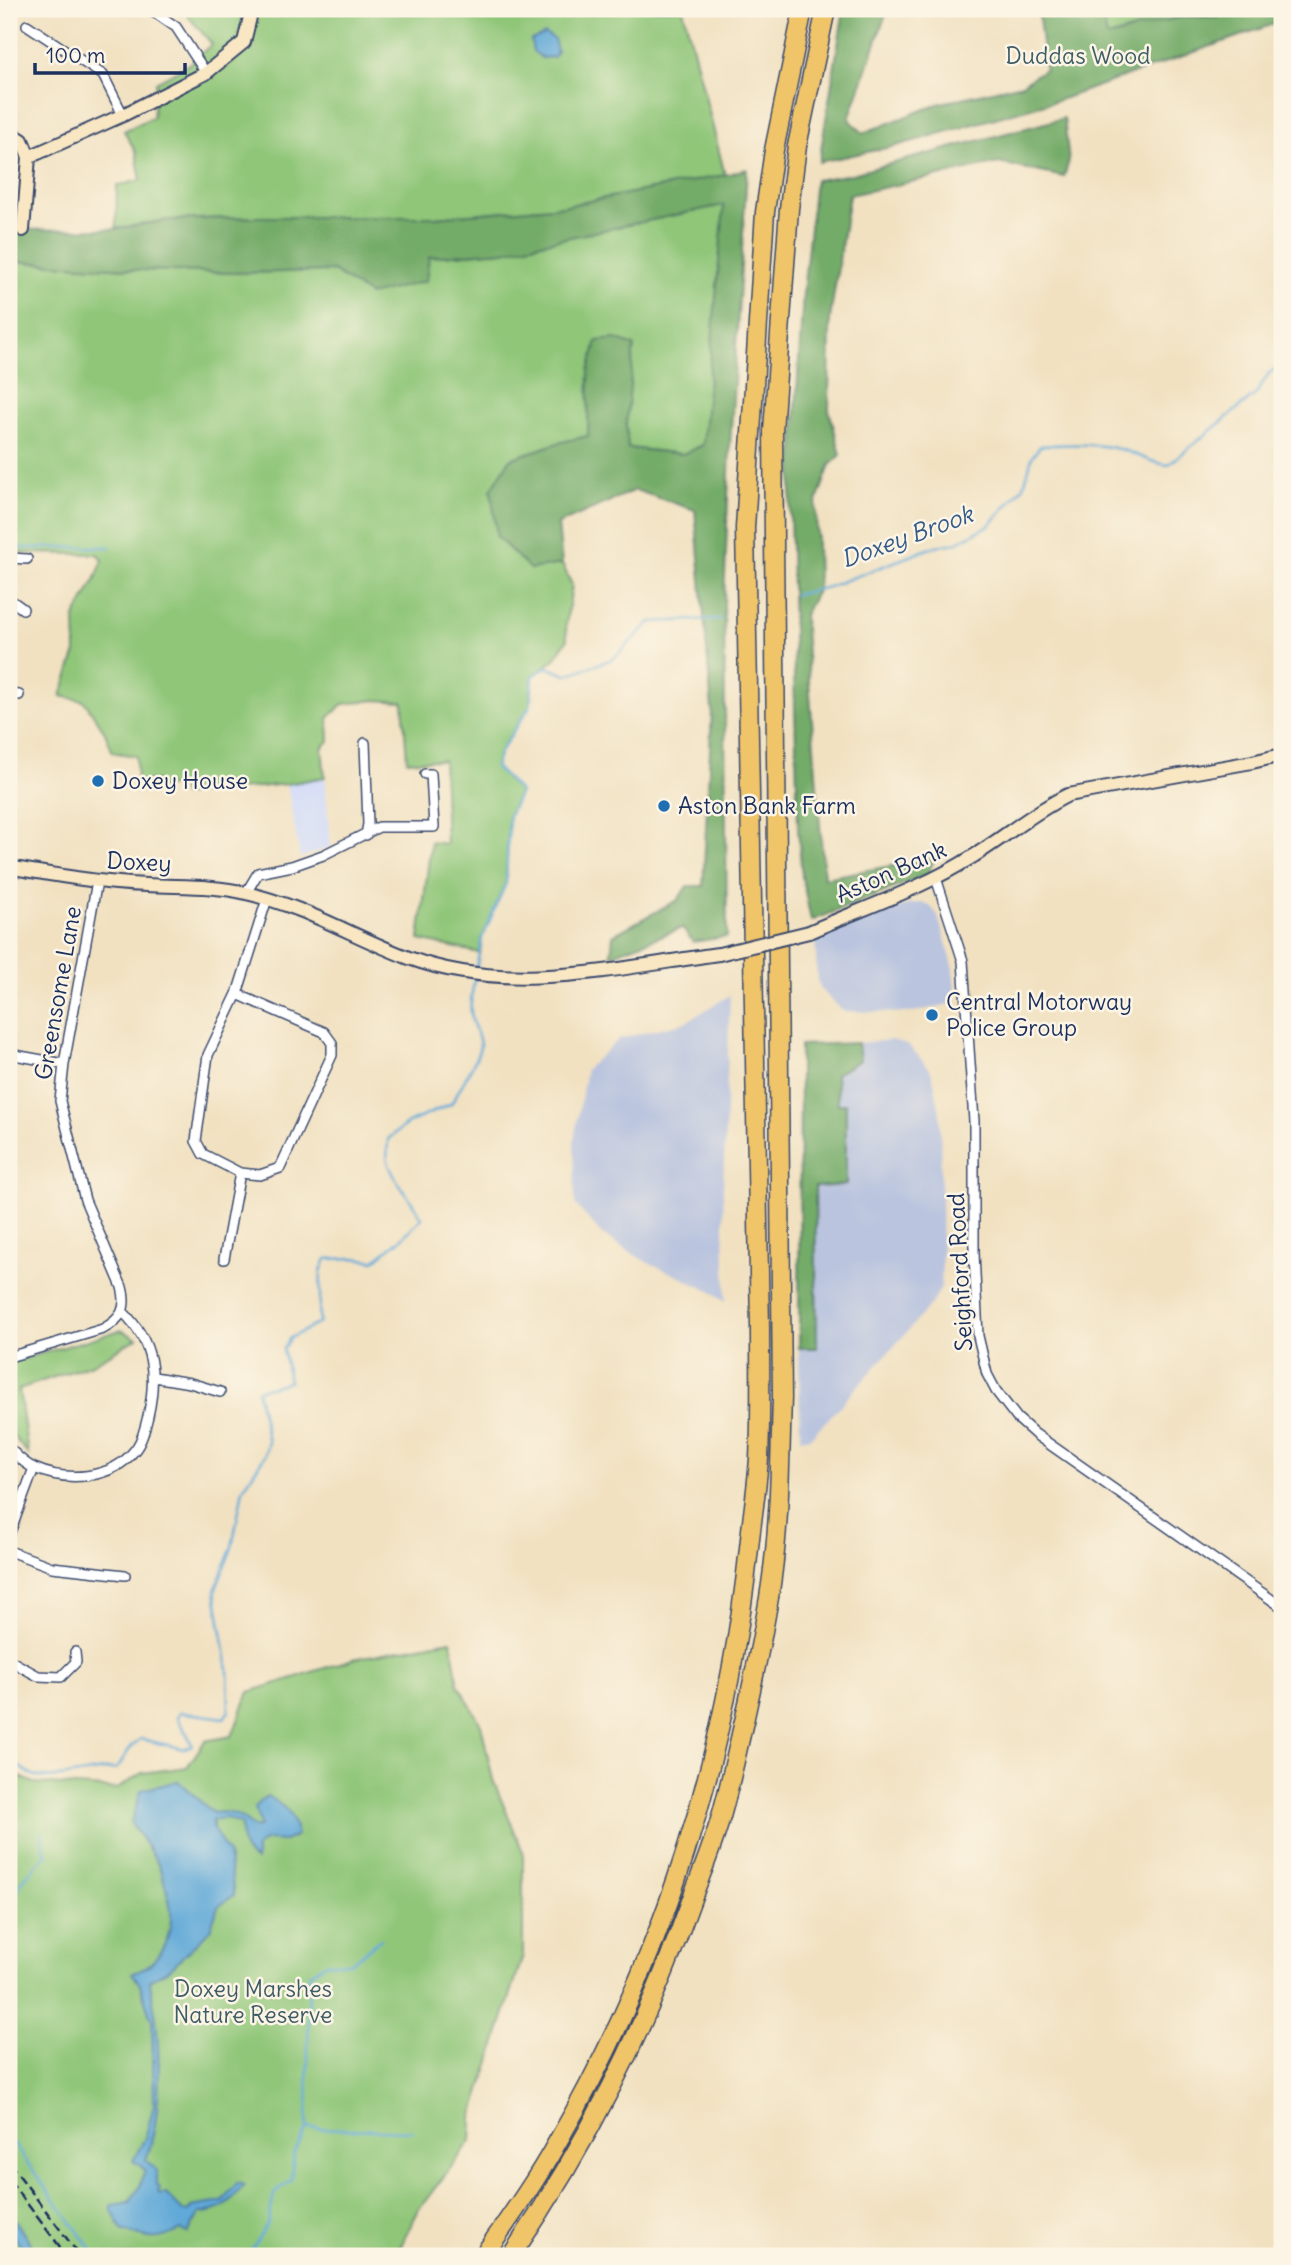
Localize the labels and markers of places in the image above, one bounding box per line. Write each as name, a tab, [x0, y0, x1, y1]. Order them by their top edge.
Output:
place label: Doxey House	[112, 766, 248, 795]
marker: Doxey House	[90, 773, 106, 789]
place label: Aston Bank Farm	[678, 791, 856, 820]
marker: Aston Bank Farm	[656, 798, 672, 814]
place label: Central Motorway Police Group	[946, 987, 1132, 1042]
marker: Central Motorway Police Group	[924, 1007, 940, 1023]

